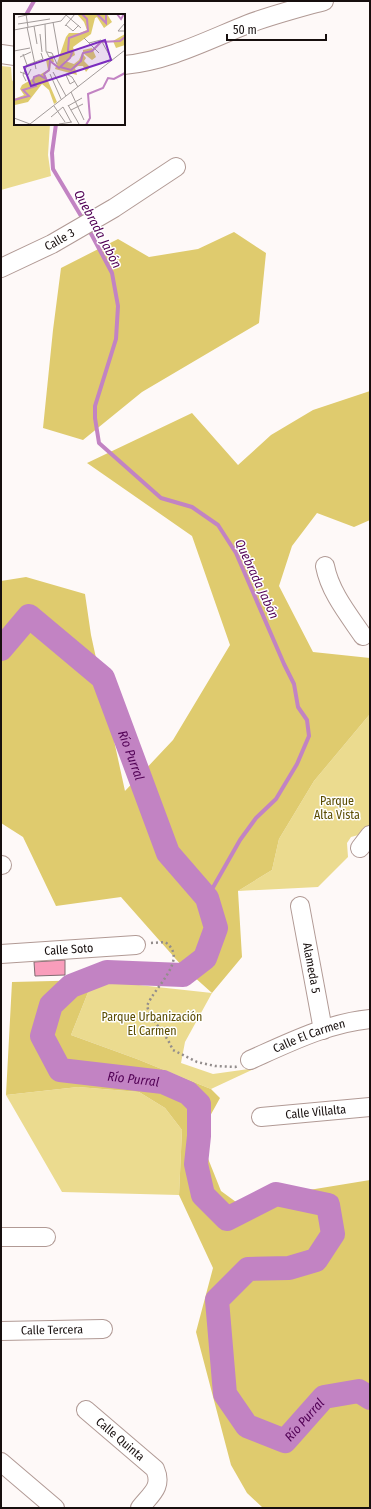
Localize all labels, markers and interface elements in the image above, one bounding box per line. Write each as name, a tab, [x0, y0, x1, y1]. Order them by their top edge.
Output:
inset map	[14, 14, 125, 125]
scale bar	[227, 16, 326, 42]
text: 50 m	[233, 23, 257, 37]
water label: Quebrada Jabón	[71, 187, 125, 271]
street label: Calle 3	[42, 226, 77, 254]
water label: Quebrada Jabón	[232, 537, 282, 621]
water label: Río Purral	[116, 728, 148, 783]
park label: Parque Alta Vista	[314, 794, 360, 822]
street label: Calle Soto	[44, 941, 94, 958]
street label: Alameda 5	[300, 942, 323, 995]
park label: Parque Urbanización El Carmen	[102, 1010, 202, 1038]
street label: Calle El Carmen	[271, 1016, 347, 1056]
water label: Río Purral	[107, 1068, 161, 1089]
street label: Calle Villalta	[285, 1102, 347, 1122]
street label: Calle Tercera	[21, 1322, 83, 1338]
water label: Río Purral	[281, 1395, 327, 1444]
street label: Calle Quinta	[93, 1415, 148, 1464]

